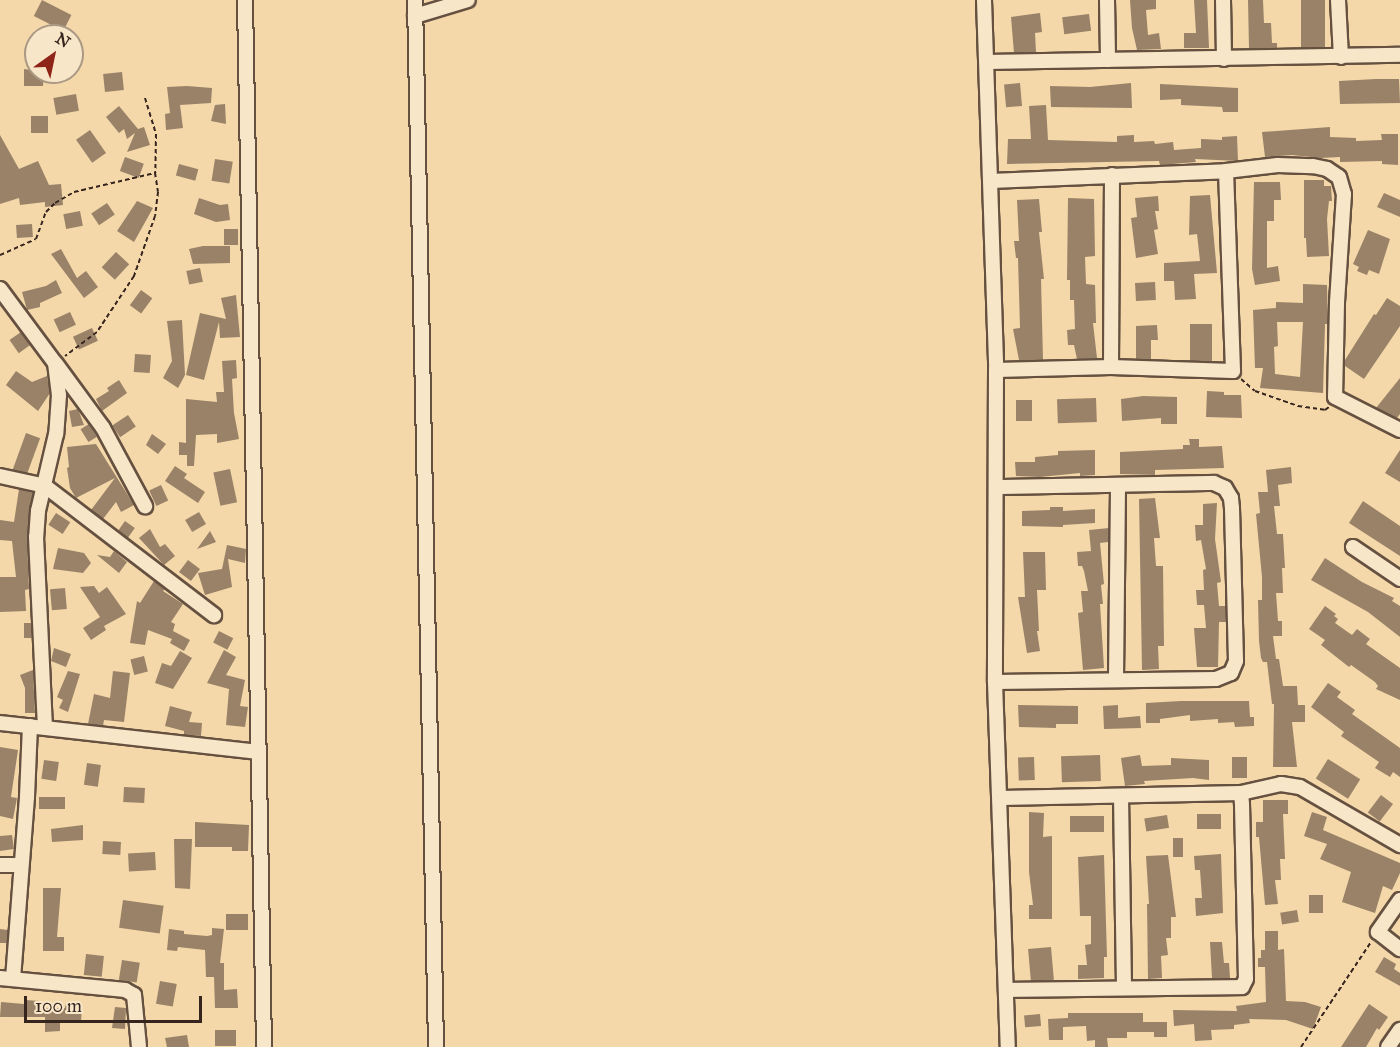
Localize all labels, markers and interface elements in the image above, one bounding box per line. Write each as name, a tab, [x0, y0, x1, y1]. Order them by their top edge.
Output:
north arrow	[24, 24, 84, 84]
text: N	[52, 28, 74, 52]
scale bar	[27, 984, 206, 1022]
text: 100 m	[35, 995, 82, 1017]

